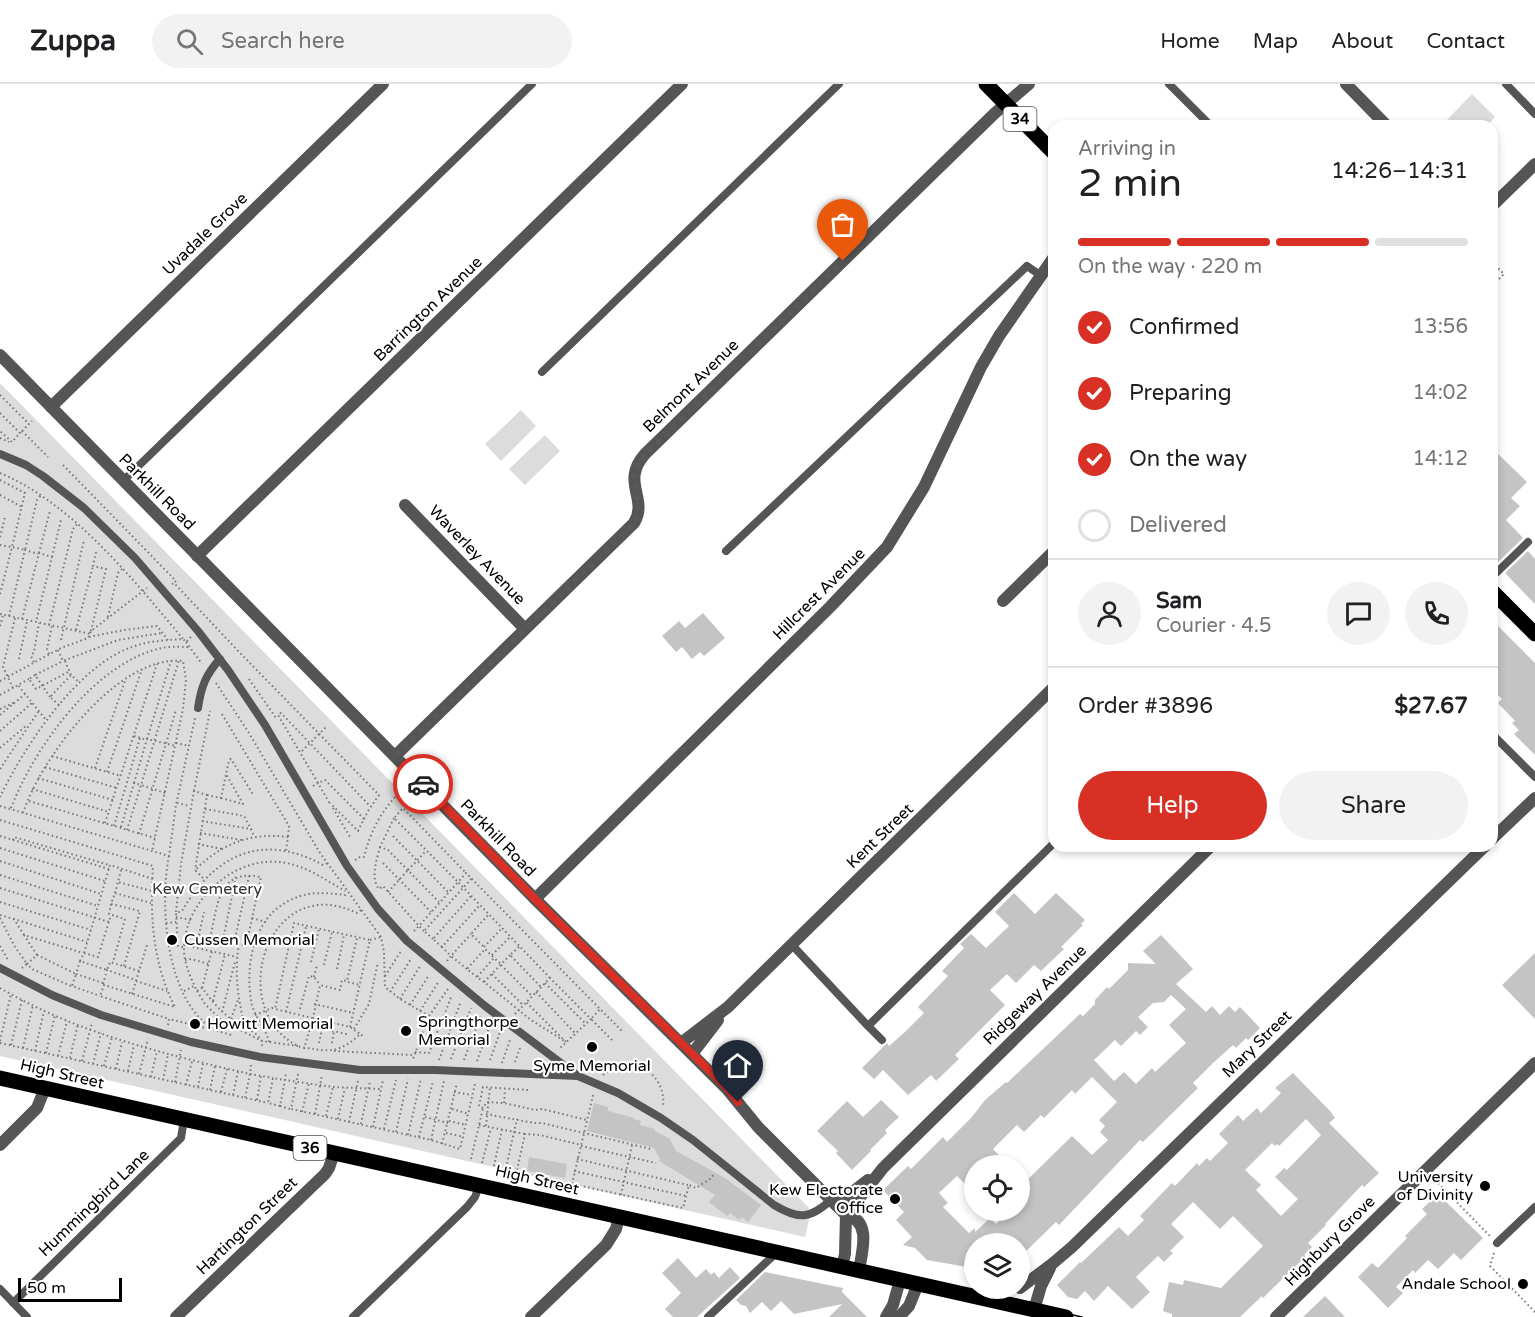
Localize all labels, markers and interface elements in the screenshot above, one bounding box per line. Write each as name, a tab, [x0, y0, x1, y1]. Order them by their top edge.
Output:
search box	[152, 14, 572, 68]
text: Zuppa	[30, 24, 116, 58]
icon: search	[173, 25, 206, 58]
text: Search here	[221, 28, 345, 54]
text: Home	[1160, 29, 1220, 54]
text: Map	[1253, 29, 1298, 54]
text: About	[1331, 29, 1393, 54]
text: Contact	[1426, 29, 1505, 54]
road number: 34	[1004, 107, 1036, 131]
text: Arriving in	[1078, 137, 1176, 161]
text: 14:26–14:31	[1331, 158, 1468, 184]
text: 2 min	[1078, 160, 1182, 207]
street label: Uvadale Grove	[158, 188, 252, 280]
pin	[817, 199, 868, 261]
icon: bag	[826, 208, 859, 241]
street label: Barrington Avenue	[370, 252, 486, 366]
text: On the way · 220 m	[1078, 255, 1262, 279]
icon: check	[1078, 311, 1111, 344]
text: Confirmed	[1129, 314, 1239, 340]
text: 13:56	[1413, 315, 1468, 339]
street label: Belmont Avenue	[639, 335, 743, 437]
icon: check	[1078, 377, 1111, 410]
text: Preparing	[1129, 380, 1232, 406]
text: 14:02	[1413, 381, 1468, 405]
icon: check	[1078, 443, 1111, 476]
text: On the way	[1129, 446, 1247, 472]
text: 14:12	[1413, 447, 1468, 471]
street label: Parkhill Road	[114, 449, 200, 535]
street label: Waverley Avenue	[424, 501, 530, 609]
text: Delivered	[1129, 512, 1227, 538]
street label: Hillcrest Avenue	[769, 544, 869, 644]
button: person	[1078, 582, 1141, 645]
button: chat	[1327, 582, 1390, 645]
button: phone	[1405, 582, 1468, 645]
text: Sam	[1156, 588, 1202, 614]
text: Courier · 4.5	[1156, 614, 1271, 638]
text: Order #3896	[1078, 693, 1213, 719]
text: $27.67	[1395, 693, 1468, 719]
courier	[393, 754, 453, 814]
icon: car	[407, 768, 440, 801]
button: Help	[1078, 771, 1267, 840]
button: Share	[1279, 771, 1468, 840]
street label: Parkhill Road	[456, 795, 540, 881]
street label: Kent Street	[842, 799, 918, 873]
park label: Kew Cemetery	[152, 879, 262, 899]
place label: Cussen Memorial	[184, 930, 315, 950]
marker: Cussen Memorial	[165, 933, 179, 947]
street label: Ridgeway Avenue	[979, 941, 1091, 1049]
street label: Mary Street	[1218, 1006, 1296, 1082]
place label: Springthorpe Memorial	[418, 1012, 519, 1050]
place label: Howitt Memorial	[207, 1014, 333, 1034]
marker: Howitt Memorial	[188, 1017, 202, 1031]
marker: Springthorpe Memorial	[399, 1024, 413, 1038]
marker: Syme Memorial	[585, 1040, 599, 1054]
pin	[712, 1040, 763, 1102]
icon: home	[721, 1049, 754, 1082]
street label: High Street	[18, 1055, 106, 1093]
place label: Syme Memorial	[533, 1056, 651, 1076]
road number: 36	[294, 1136, 326, 1160]
street label: Hummingbird Lane	[35, 1145, 153, 1261]
map controls	[964, 1155, 1030, 1299]
button: locate	[964, 1155, 1030, 1221]
street label: High Street	[493, 1161, 581, 1199]
place label: University of Divinity	[1396, 1167, 1473, 1205]
street label: Hartington Street	[192, 1173, 302, 1279]
marker: University of Divinity	[1478, 1179, 1492, 1193]
place label: Kew Electorate Office	[769, 1180, 883, 1218]
marker: Kew Electorate Office	[888, 1192, 902, 1206]
street label: Highbury Grove	[1281, 1192, 1379, 1290]
button: layers	[964, 1233, 1030, 1299]
place label: Andale School	[1402, 1274, 1511, 1294]
scale bar	[18, 1275, 122, 1302]
marker: Andale School	[1516, 1277, 1530, 1291]
text: 50 m	[27, 1278, 66, 1298]

